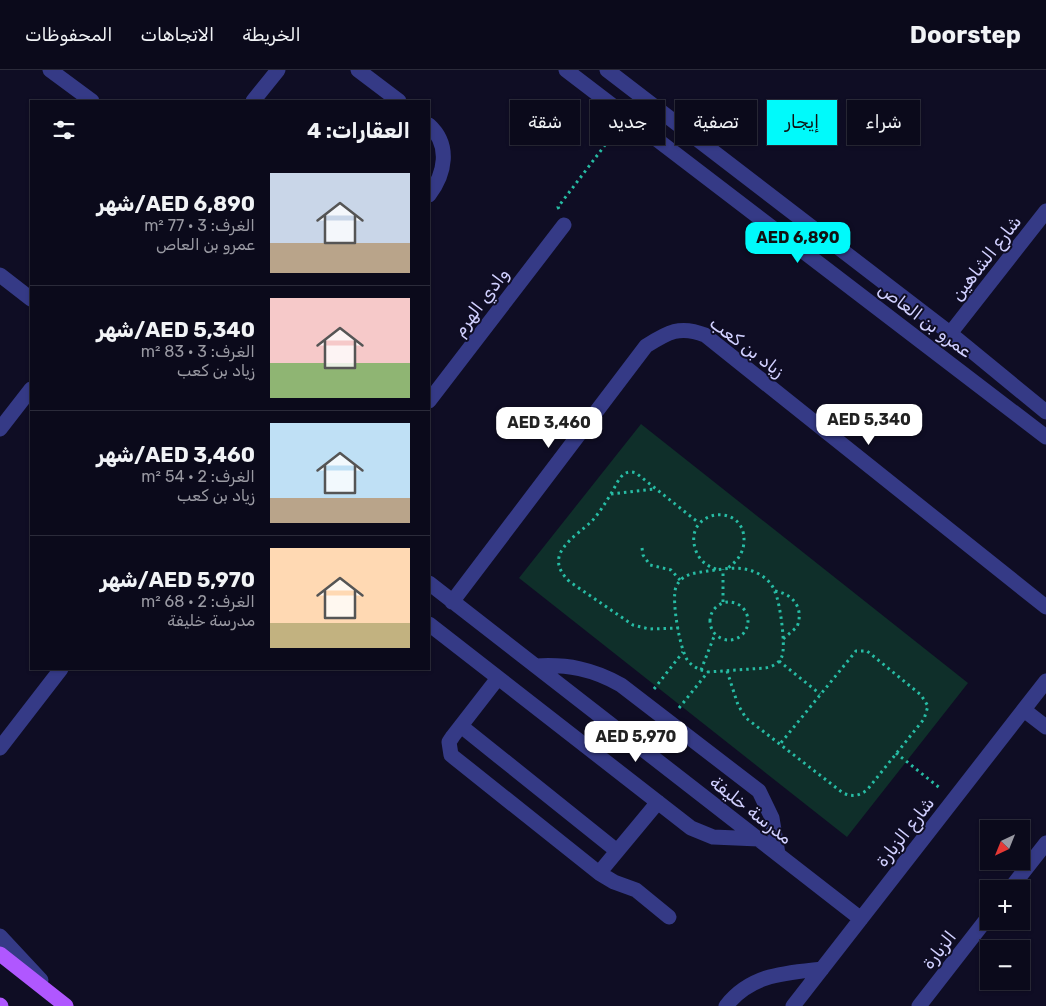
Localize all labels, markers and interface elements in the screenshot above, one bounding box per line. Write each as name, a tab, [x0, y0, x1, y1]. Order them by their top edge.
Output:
text: Doorstep	[910, 21, 1021, 49]
text: المحفوظات	[25, 24, 112, 46]
text: الاتجاهات	[140, 24, 214, 46]
text: الخريطة	[242, 24, 301, 46]
chip: شقة	[510, 100, 580, 145]
chip: جديد	[590, 100, 665, 145]
chip: تصفية	[675, 100, 757, 145]
chip: إيجار	[767, 100, 837, 145]
chip: شراء	[847, 100, 920, 145]
icon: filters	[50, 116, 78, 144]
text: العقارات: 4	[307, 118, 410, 143]
text: AED 6,890/شهر	[97, 191, 255, 216]
icon: home	[310, 193, 370, 253]
street label: شارع الشاهين	[946, 211, 1027, 306]
text: الغرف: 3 · 77 m²	[144, 216, 255, 235]
pin: AED 6,890	[741, 222, 855, 264]
text: AED 6,890	[756, 228, 840, 247]
text: عمرو بن العاص	[156, 235, 255, 254]
street label: وادي الهرم	[448, 263, 515, 341]
street label: عمرو بن العاص	[874, 278, 976, 363]
street label: زياد بن كعب	[705, 312, 789, 382]
text: AED 5,340/شهر	[96, 317, 255, 342]
icon: home	[310, 318, 370, 378]
text: الغرف: 3 · 83 m²	[141, 342, 255, 361]
text: زياد بن كعب	[177, 361, 255, 380]
pin: AED 5,340	[812, 404, 926, 446]
pin: AED 3,460	[492, 406, 606, 449]
text: AED 5,340	[827, 410, 911, 429]
text: AED 3,460	[507, 413, 591, 432]
text: AED 3,460/شهر	[96, 442, 255, 467]
icon: home	[310, 443, 370, 503]
text: الغرف: 2 · 54 m²	[141, 467, 255, 486]
text: زياد بن كعب	[177, 486, 255, 505]
text: AED 5,970/شهر	[100, 567, 255, 592]
icon: home	[310, 568, 370, 628]
text: الغرف: 2 · 68 m²	[141, 592, 255, 611]
text: مدرسة خليفة	[167, 611, 255, 630]
pin: AED 5,970	[579, 720, 693, 763]
text: AED 5,970	[596, 727, 676, 746]
street label: مدرسة خليفة	[705, 771, 797, 849]
street label: شارع الزبارة	[871, 793, 940, 872]
north arrow	[980, 820, 1030, 870]
map controls	[980, 820, 1030, 990]
button: +	[980, 880, 1030, 930]
street label: الزبارة	[917, 926, 961, 974]
button: −	[980, 940, 1030, 990]

